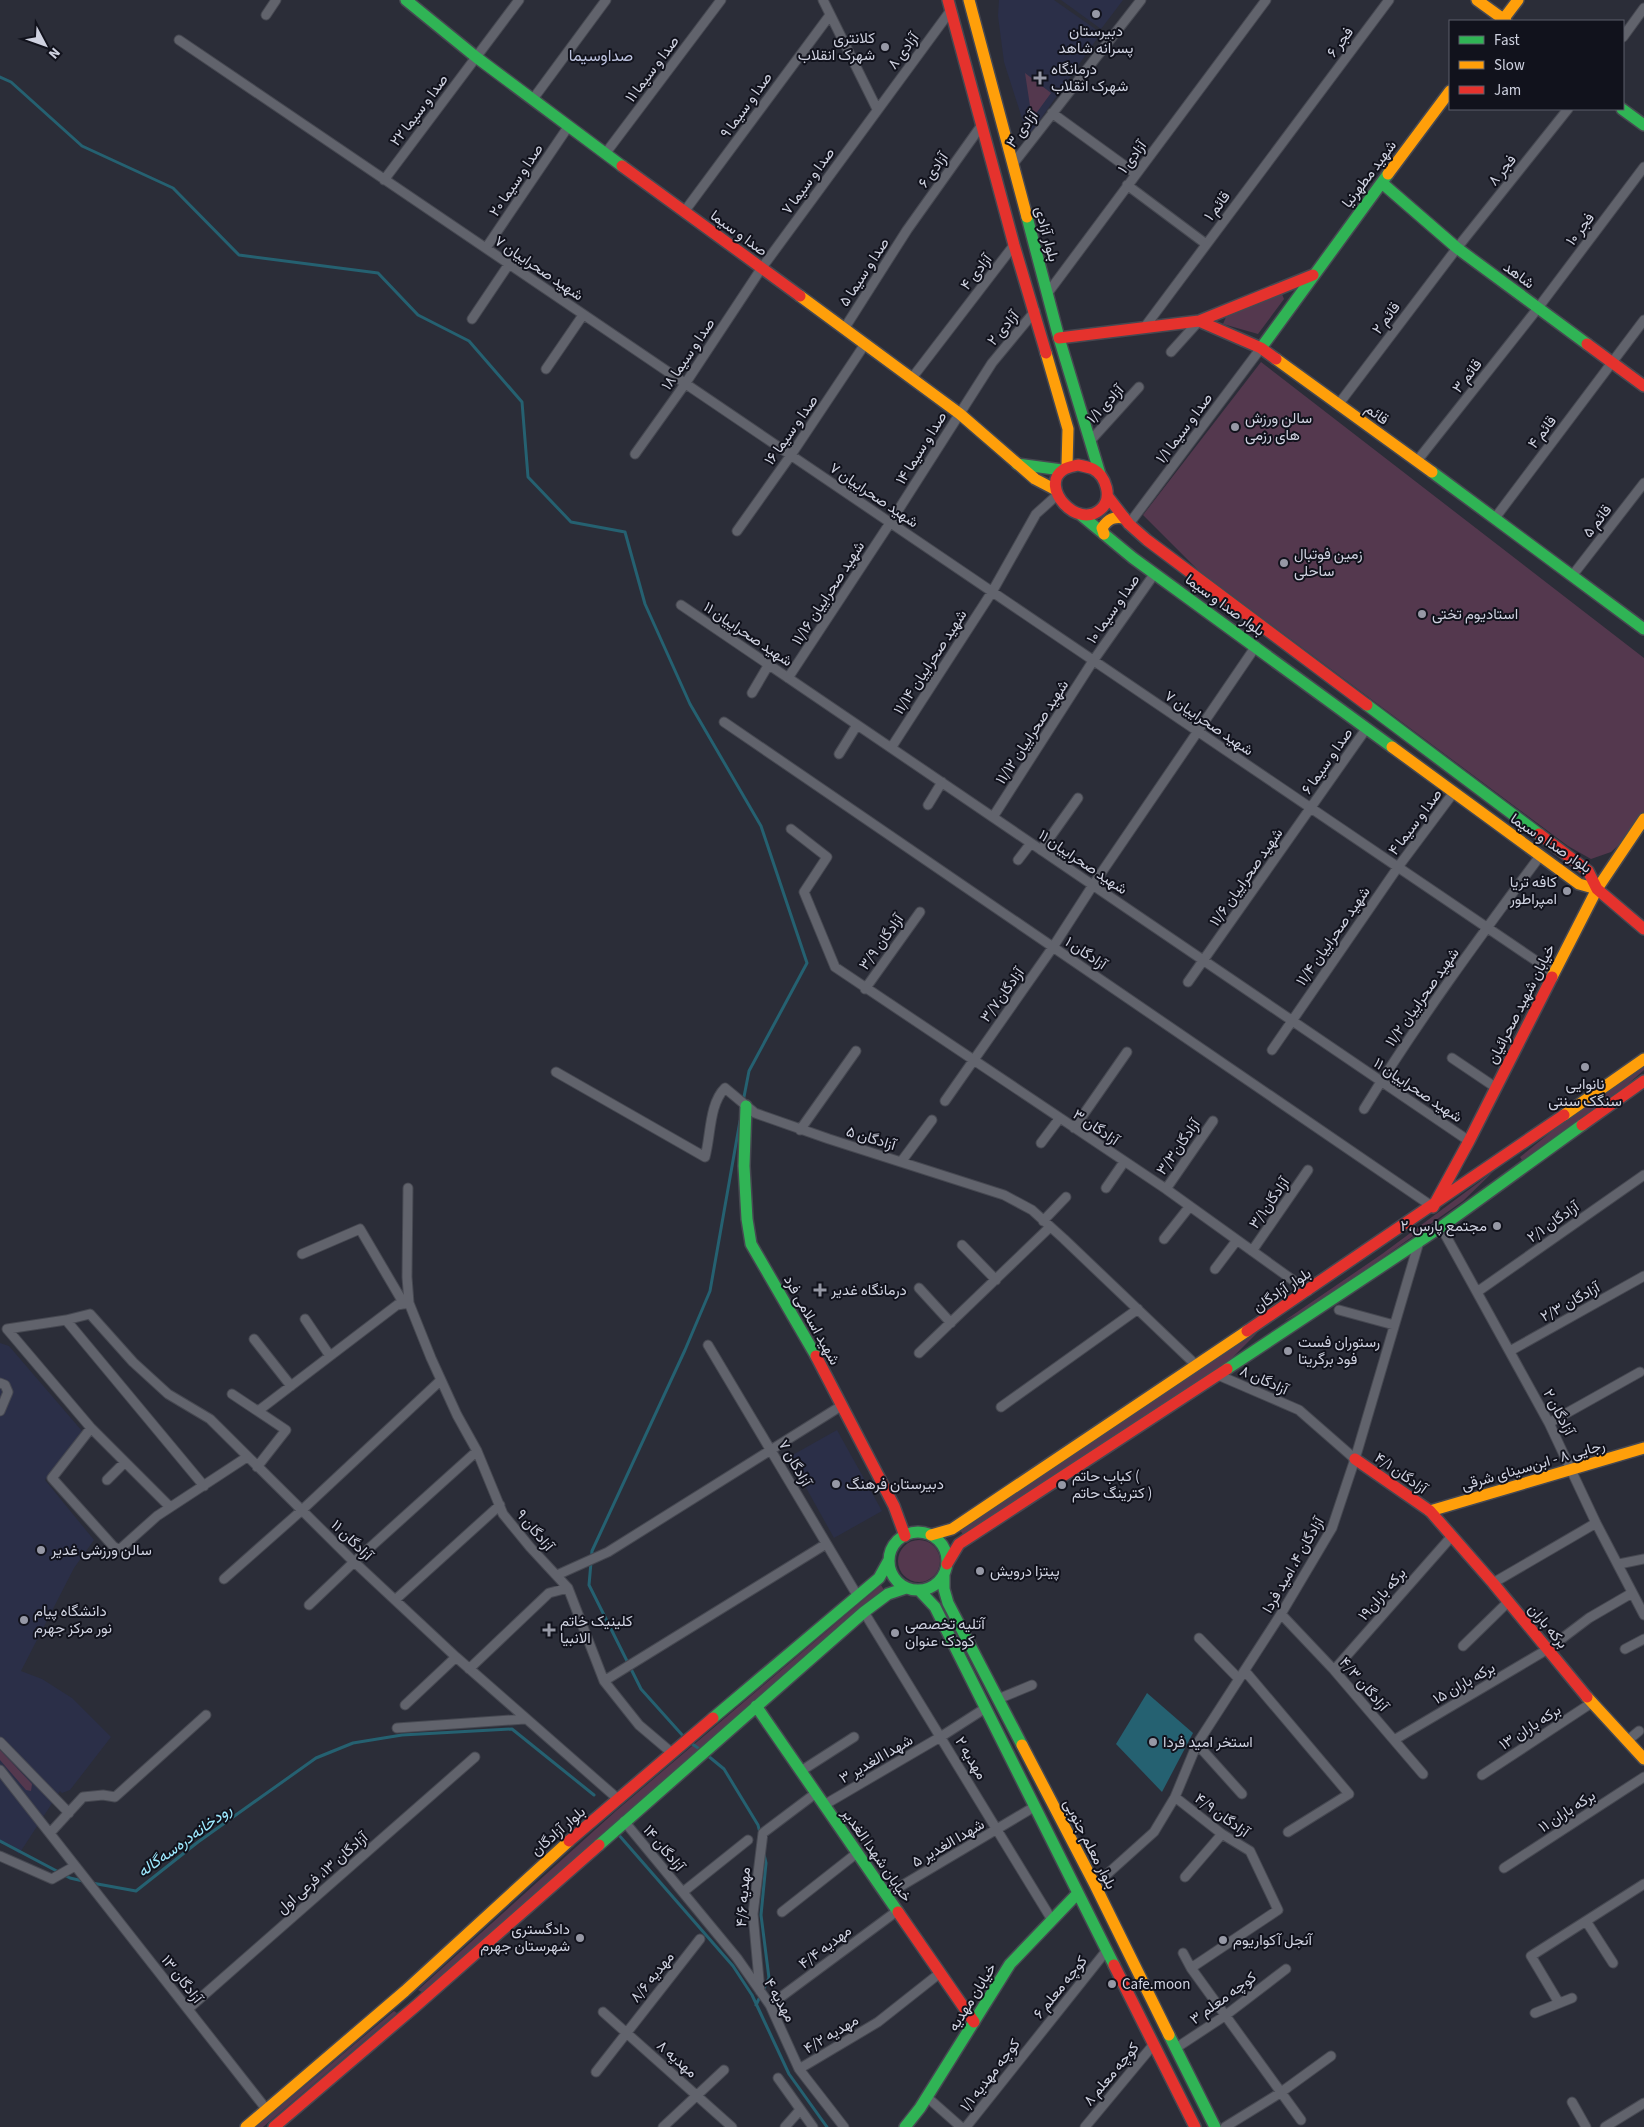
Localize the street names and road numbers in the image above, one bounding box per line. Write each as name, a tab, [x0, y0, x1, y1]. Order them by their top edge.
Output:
street label: فجر ۶	[1322, 23, 1359, 62]
street label: آزادی ۸	[883, 28, 925, 74]
street label: صدا و سیما ۱۱	[621, 32, 684, 107]
street label: صدا و سیما ۹	[715, 68, 777, 142]
street label: صدا و سیما ۲۲	[385, 70, 453, 151]
street label: آزادی ۳	[1001, 105, 1044, 152]
street label: آزادی ۱	[1113, 135, 1153, 178]
street label: شهید مطهرنیا	[1337, 136, 1402, 212]
street label: صدا و سیما ۲۰	[484, 140, 549, 221]
street label: صدا و سیما ۷	[777, 143, 840, 219]
street label: آزادی ۶	[913, 147, 954, 192]
street label: فجر ۸	[1483, 150, 1522, 190]
street label: قائم ۱	[1199, 187, 1236, 225]
street label: بلوار آزادی	[1029, 204, 1064, 264]
street label: صدا و سیما	[706, 205, 772, 261]
street label: فجر ۱۰	[1561, 208, 1600, 250]
street label: شهید صحراییان ۷	[490, 231, 588, 306]
street label: صدا و سیما ۵	[834, 234, 895, 311]
street label: آزادی ۴	[956, 249, 998, 295]
street label: شاهد	[1499, 257, 1539, 294]
street label: قائم ۲	[1367, 298, 1406, 339]
street label: آزادی ۲	[983, 305, 1025, 350]
street label: صدا و سیما ۱۸	[657, 314, 720, 394]
street label: قائم ۳	[1447, 355, 1487, 398]
street label: آزادی ۱/۱	[1082, 379, 1130, 428]
street label: صدا و سیما ۱/۱	[1151, 389, 1218, 468]
street label: صدا و سیما ۱۶	[760, 391, 823, 470]
street label: قائم	[1360, 399, 1393, 430]
street label: صدا و سیما ۱۴	[891, 408, 952, 489]
street label: قائم ۴	[1523, 411, 1562, 453]
street label: شهید صحراییان ۷	[825, 458, 923, 533]
street label: قائم ۵	[1578, 500, 1617, 542]
street label: شهید صحراییان ۱۱/۱۶	[787, 537, 870, 649]
street label: بلوار صدا و سیما	[1181, 569, 1269, 642]
street label: صدا و سیما ۱۰	[1082, 570, 1145, 648]
street label: شهید صحراییان ۱۱	[699, 597, 796, 672]
street label: شهید صحراییان ۱۱/۱۴	[889, 606, 972, 719]
street label: شهید صحراییان ۱۱/۱۲	[991, 676, 1074, 789]
street label: شهید صحراییان ۷	[1160, 686, 1258, 761]
street label: صدا و سیما ۶	[1297, 724, 1358, 799]
street label: صدا و سیما ۴	[1384, 785, 1447, 860]
street label: بلوار صدا و سیما	[1506, 808, 1596, 878]
street label: شهید صحراییان ۱۱/۶	[1205, 824, 1288, 931]
street label: شهید صحراییان ۱۱	[1034, 825, 1131, 900]
street label: شهید صحراییان ۱۱/۴	[1291, 882, 1376, 990]
street label: آزادگان ۳/۹	[854, 909, 910, 974]
street label: آزادگان ۱	[1061, 932, 1112, 976]
street label: خیابان شهید صحرائیان	[1482, 941, 1561, 1068]
street label: شهید صحراییان ۱۱/۲	[1380, 944, 1464, 1051]
street label: آزادگان۳/۷	[975, 962, 1030, 1027]
street label: شهید صحراییان ۱۱	[1369, 1053, 1466, 1128]
street label: آزادگان ۳	[1068, 1104, 1124, 1151]
street label: آزادگان۳/۳	[1152, 1114, 1206, 1179]
street label: آزادگان ۵	[844, 1121, 900, 1156]
street label: آزادگان۳/۱	[1244, 1172, 1296, 1233]
street label: آزادگان ۲/۱	[1523, 1196, 1585, 1248]
street label: بلوار آزادگان	[1249, 1263, 1316, 1318]
street label: شهید اسلامی فرد	[778, 1272, 845, 1369]
street label: آزادگان ۲/۳	[1537, 1277, 1605, 1327]
street label: آزادگان ۸	[1236, 1361, 1293, 1401]
street label: آزادگان ۲	[1538, 1385, 1580, 1440]
street label: رجایی ۸ - ابن‌سینای شرقی	[1459, 1435, 1607, 1496]
street label: آزادگان ۷	[773, 1436, 817, 1492]
street label: آزادگان ۴/۱	[1370, 1448, 1433, 1500]
street label: آزادگان ۹	[511, 1505, 559, 1557]
street label: آزادگان ۴، امید فردا	[1257, 1512, 1330, 1617]
street label: آزادگان ۱۱	[326, 1515, 378, 1567]
street label: برکه باران۱۹	[1353, 1563, 1411, 1625]
street label: برکه باران	[1523, 1600, 1572, 1653]
street label: آزادگان ۴/۳	[1334, 1653, 1394, 1717]
street label: برکه باران ۱۵	[1429, 1657, 1499, 1710]
street label: برکه باران ۱۳	[1495, 1700, 1565, 1755]
street label: شهدا الغدیر ۳	[835, 1730, 917, 1789]
street label: مهدیه ۲	[950, 1733, 992, 1784]
street label: برکه باران ۱۱	[1535, 1785, 1600, 1838]
street label: آزادگان ۴/۹	[1190, 1788, 1255, 1843]
street label: بلوار معلم جنوبی	[1058, 1796, 1121, 1893]
street label: بلوار آزادگان	[526, 1802, 590, 1861]
street label: خیابان شهدا الغدیر	[836, 1803, 917, 1906]
street label: شهدا الغدیر ۵	[908, 1814, 989, 1873]
street label: آزادگان ۱۴	[638, 1821, 690, 1877]
street label: آزادگان ۱۳، فرعی اول	[272, 1827, 374, 1919]
street label: مهدیه ۴/۶	[731, 1866, 756, 1928]
street label: مهدیه ۴/۴	[795, 1921, 856, 1974]
street label: مهدیه ۸/۶	[625, 1947, 680, 2007]
street label: آزادگان ۱۳	[156, 1951, 208, 2009]
street label: کوچه معلم ۶	[1029, 1951, 1092, 2023]
street label: خیابان مهدیه	[943, 1959, 1002, 2035]
street label: کوچه معلم ۳	[1186, 1967, 1261, 2030]
street label: مهدیه ۴	[759, 1974, 801, 2026]
street label: مهدیه ۴/۲	[800, 2010, 863, 2059]
street label: کوچه مهدیه ۱/۱	[955, 2034, 1026, 2116]
street label: مهدیه ۸	[652, 2036, 702, 2083]
street label: کوچه معلم ۸	[1079, 2038, 1144, 2111]

